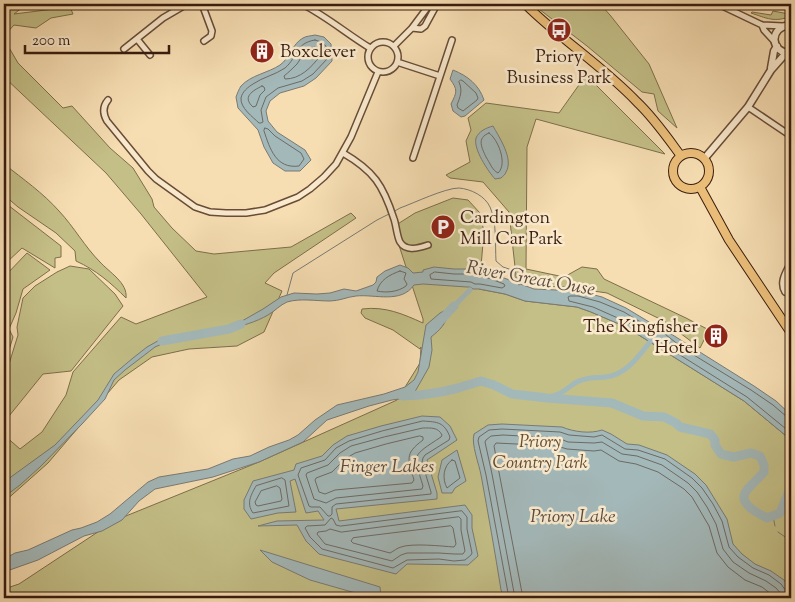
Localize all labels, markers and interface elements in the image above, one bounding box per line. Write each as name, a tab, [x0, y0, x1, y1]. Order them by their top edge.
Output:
bus stop icon: Priory Business Park	[546, 17, 572, 43]
scale bar	[25, 22, 169, 54]
text: 200 m	[32, 31, 71, 52]
building icon: Boxclever	[249, 38, 275, 64]
place label: Boxclever	[280, 40, 356, 66]
place label: Priory Business Park	[506, 45, 612, 92]
place label: Cardington Mill Car Park	[460, 206, 563, 253]
parking icon: Cardington Mill Car Park	[430, 214, 456, 240]
water label: River Great Ouse	[464, 255, 597, 304]
place label: The Kingfisher Hotel	[583, 315, 698, 362]
building icon: The Kingfisher Hotel	[703, 323, 729, 349]
park label: Priory Country Park	[492, 430, 588, 477]
water label: Finger Lakes	[340, 454, 434, 481]
water label: Priory Lake	[530, 504, 616, 531]

